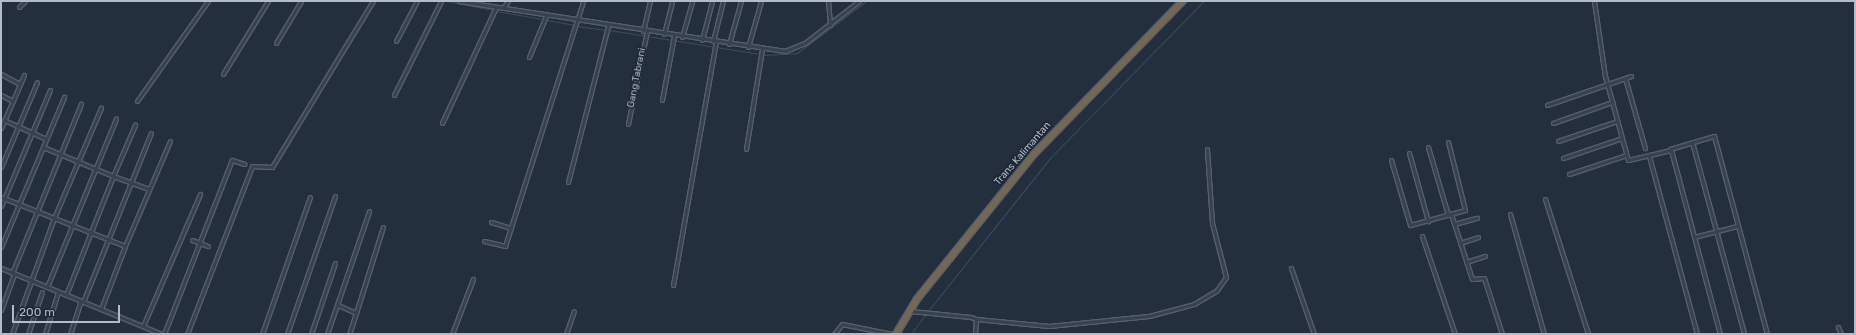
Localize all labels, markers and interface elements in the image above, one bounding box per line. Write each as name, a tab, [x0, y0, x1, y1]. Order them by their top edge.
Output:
street label: Gang Tabrani	[625, 47, 649, 109]
street label: Trans Kalimantan	[992, 120, 1054, 188]
scale bar	[14, 297, 122, 323]
text: 200 m	[19, 305, 55, 319]

